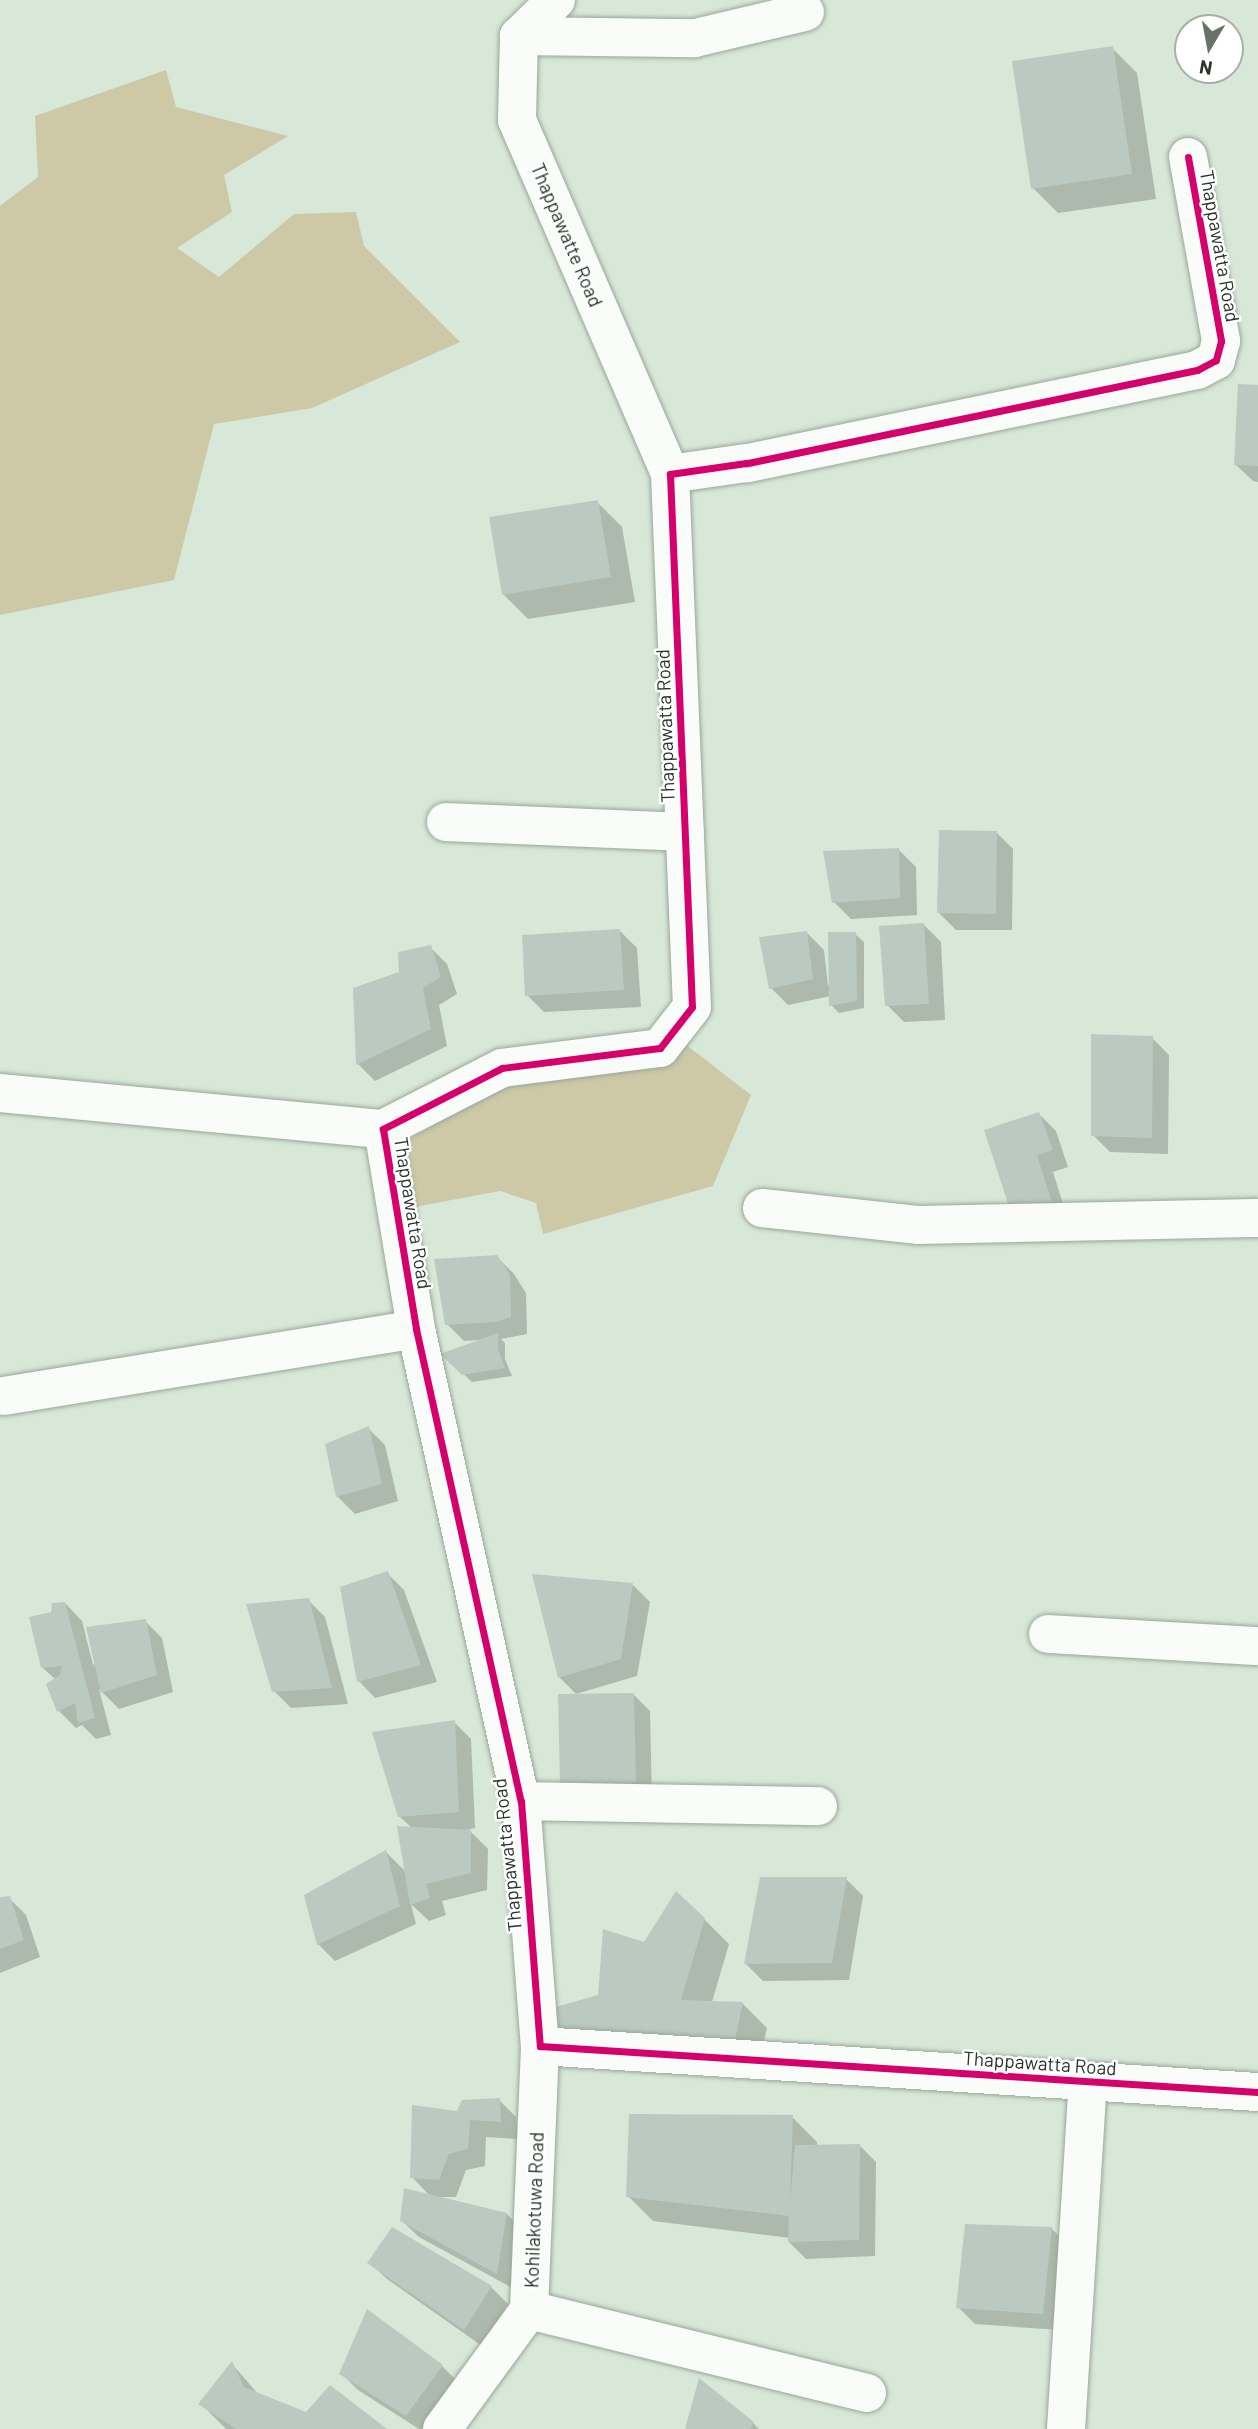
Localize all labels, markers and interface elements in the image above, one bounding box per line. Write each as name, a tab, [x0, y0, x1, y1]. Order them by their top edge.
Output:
north arrow	[1174, 14, 1244, 84]
text: N	[1197, 56, 1214, 81]
street label: Thappawatte Road	[526, 160, 608, 310]
street label: Thappawatta Road	[1195, 168, 1245, 324]
street label: Thappawatta Road	[651, 649, 679, 803]
street label: Thappawatta Road	[390, 1135, 436, 1291]
street label: Thappawatta Road	[488, 1777, 526, 1933]
street label: Thappawatta Road	[962, 2046, 1118, 2080]
street label: Kohilakotuwa Road	[520, 2131, 548, 2289]

